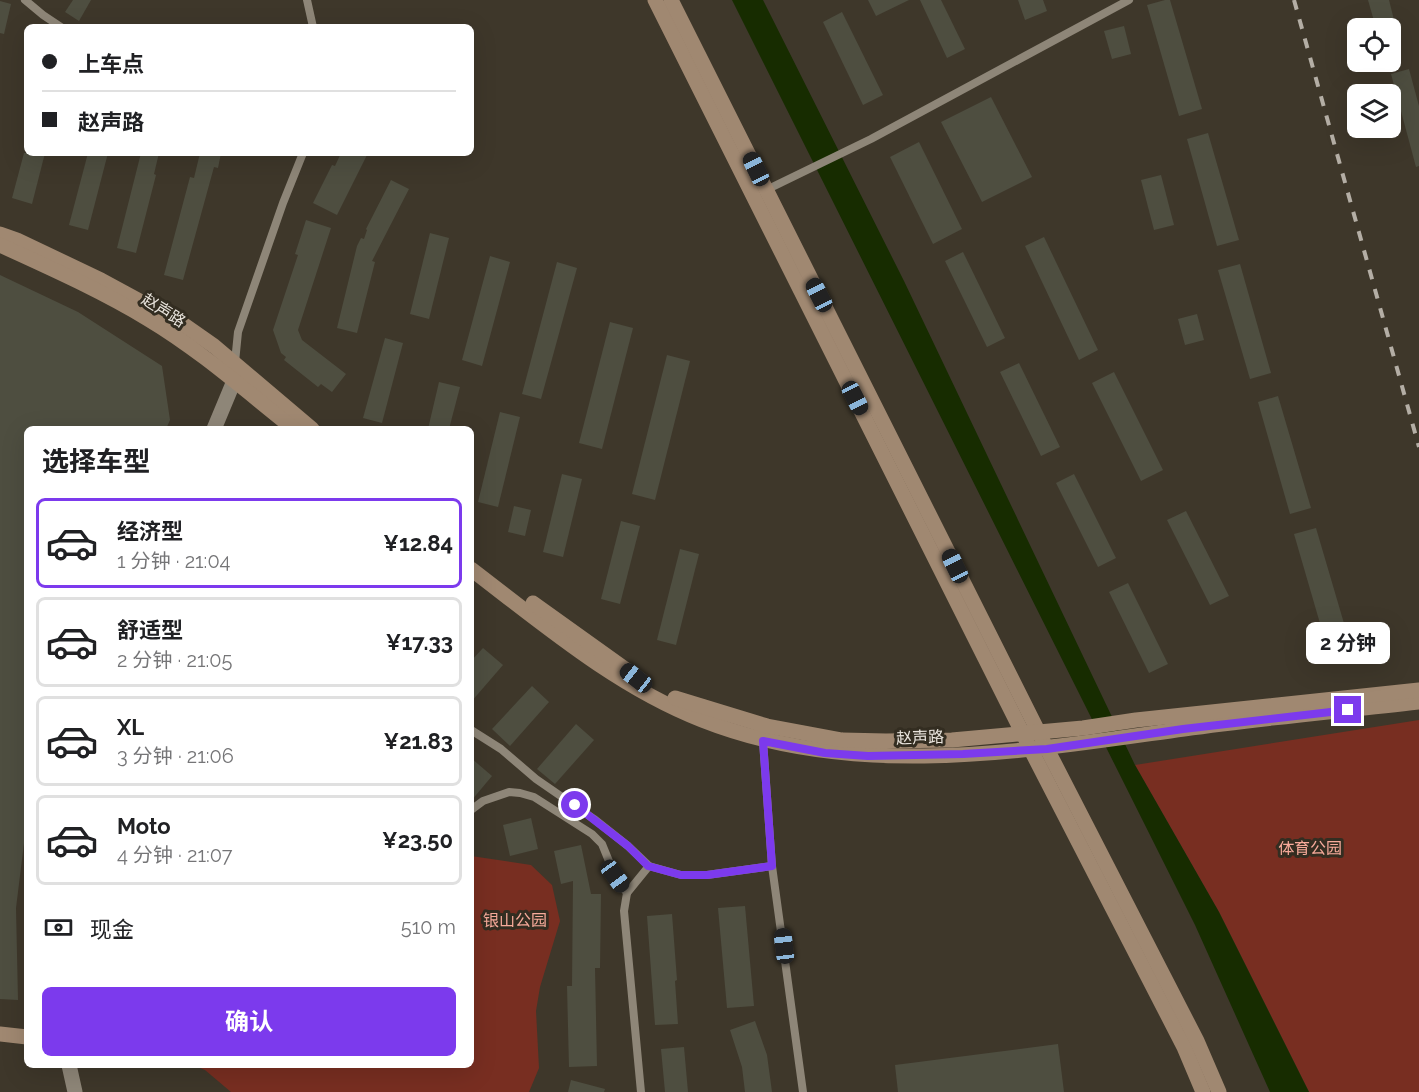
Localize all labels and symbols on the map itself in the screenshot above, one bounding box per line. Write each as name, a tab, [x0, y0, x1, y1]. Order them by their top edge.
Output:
car	[740, 149, 772, 189]
car	[803, 275, 835, 315]
street label: 赵声路	[138, 290, 189, 331]
car	[839, 378, 871, 418]
car	[939, 546, 971, 586]
callout: 2 分钟	[1306, 623, 1390, 665]
car	[616, 660, 656, 696]
route end	[1334, 696, 1361, 723]
street label: 赵声路	[896, 727, 944, 748]
route start	[561, 791, 588, 818]
park label: 体育公园	[1278, 839, 1342, 858]
car	[597, 856, 633, 896]
park label: 银山公园	[483, 911, 547, 930]
car	[773, 927, 795, 965]

